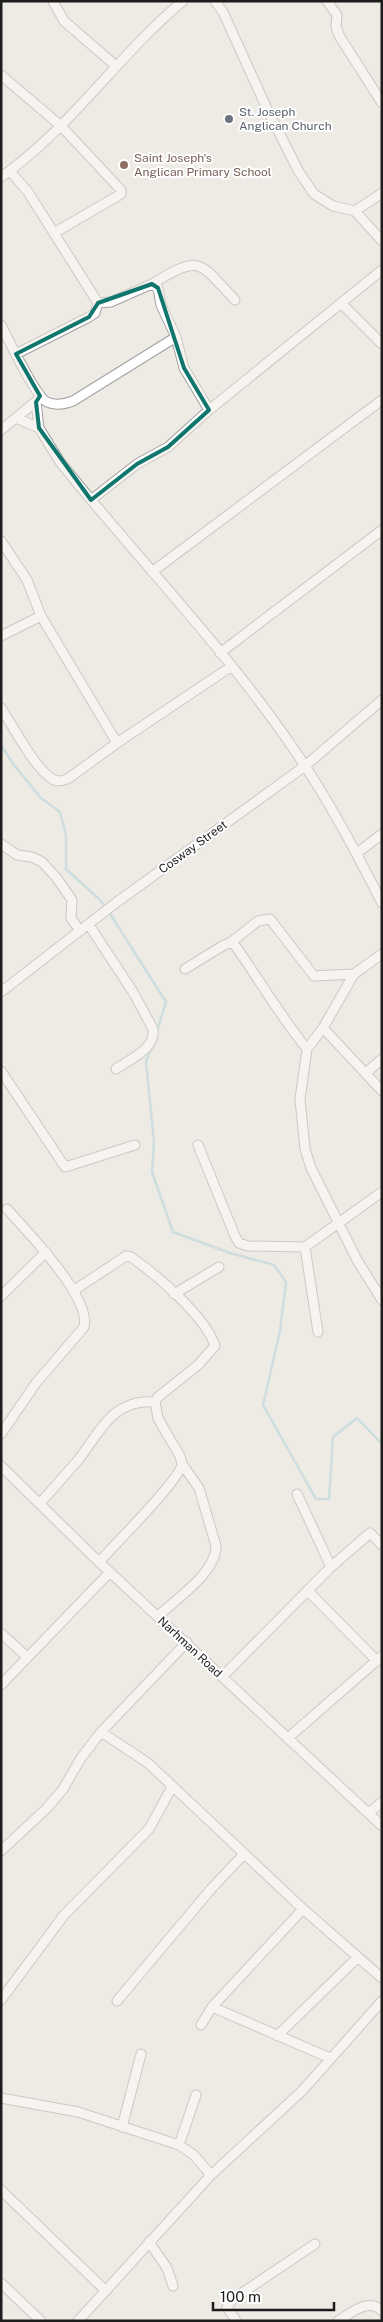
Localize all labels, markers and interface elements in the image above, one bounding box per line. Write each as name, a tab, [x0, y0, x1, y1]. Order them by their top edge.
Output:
place label: St. Joseph Anglican Church	[239, 105, 332, 133]
marker: St. Joseph Anglican Church	[223, 113, 235, 125]
place label: Saint Joseph's Anglican Primary School	[134, 151, 272, 179]
marker: Saint Joseph's Anglican Primary School	[118, 159, 130, 171]
street label: Cosway Street	[156, 817, 230, 876]
street label: Narhman Road	[155, 1614, 225, 1680]
scale bar	[213, 2280, 334, 2312]
text: 100 m	[220, 2288, 261, 2305]

